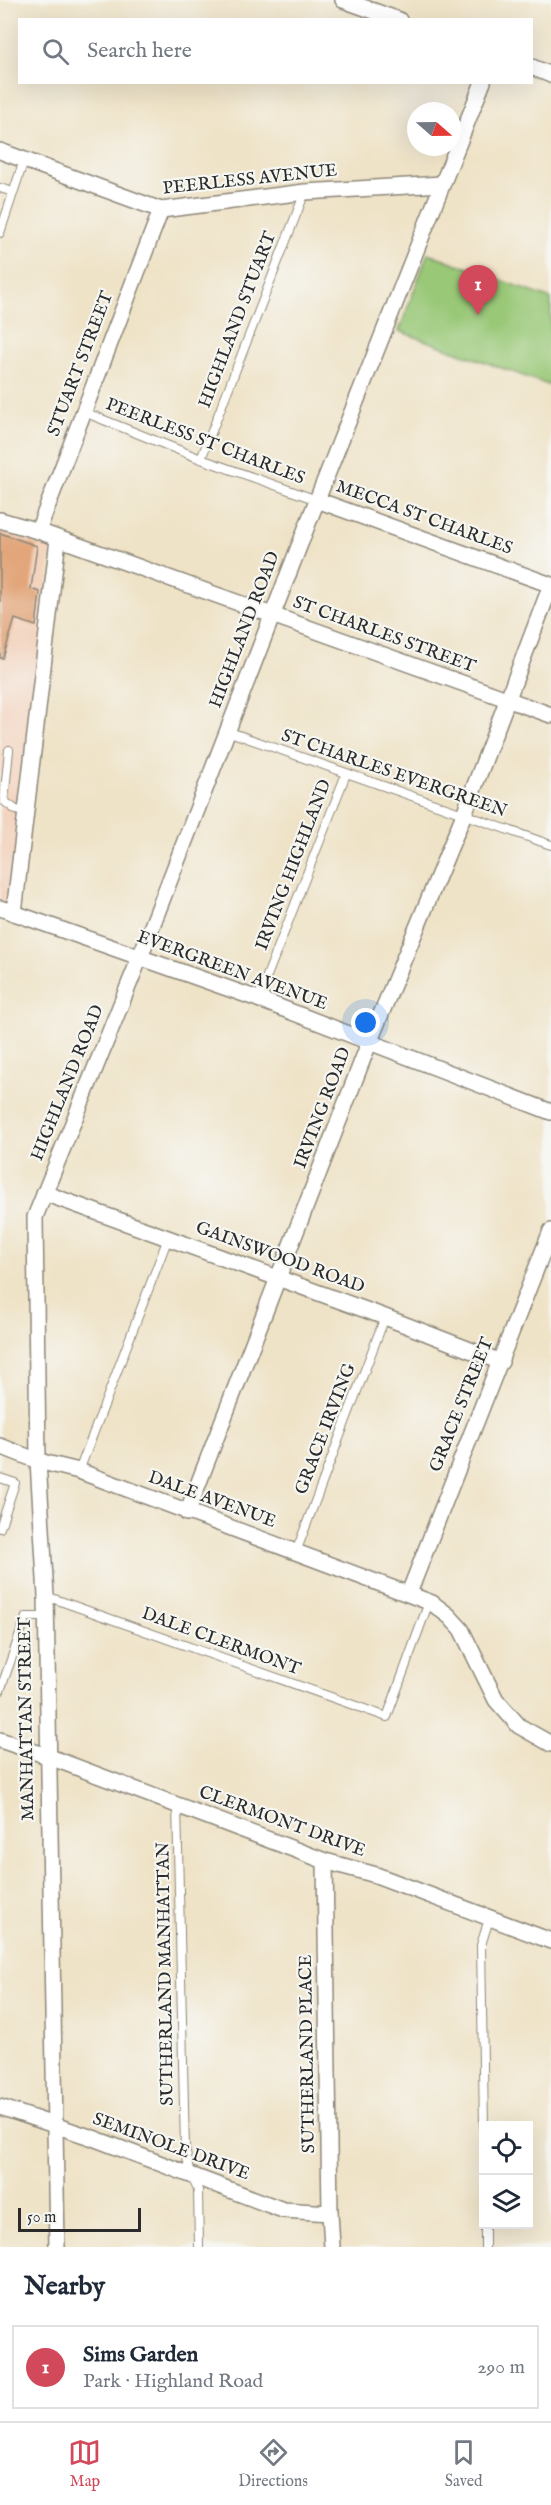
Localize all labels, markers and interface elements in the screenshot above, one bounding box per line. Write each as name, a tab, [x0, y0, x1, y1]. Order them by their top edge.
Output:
search box	[18, 18, 533, 84]
icon: search	[39, 35, 72, 68]
text: Search here	[87, 37, 192, 65]
north arrow	[407, 102, 461, 156]
street label: PEERLESS AVENUE	[162, 159, 338, 201]
street label: HIGHLAND STUART	[194, 229, 282, 411]
pin: 1	[458, 266, 498, 315]
street label: STUART STREET	[43, 288, 119, 440]
street label: PEERLESS ST CHARLES	[102, 393, 308, 491]
street label: MECCA ST CHARLES	[333, 475, 515, 561]
street label: HIGHLAND ROAD	[205, 548, 285, 712]
street label: ST CHARLES STREET	[289, 591, 479, 679]
street label: ST CHARLES EVERGREEN	[278, 725, 510, 824]
street label: IRVING HIGHLAND	[251, 776, 337, 954]
street label: EVERGREEN AVENUE	[134, 926, 330, 1016]
street label: HIGHLAND ROAD	[26, 1002, 110, 1164]
your location	[351, 1008, 380, 1037]
street label: IRVING ROAD	[289, 1044, 357, 1172]
street label: GAINSWOOD ROAD	[192, 1217, 368, 1299]
street label: GRACE STREET	[425, 1334, 499, 1476]
street label: GRACE IRVING	[290, 1359, 362, 1498]
street label: DALE AVENUE	[145, 1466, 279, 1534]
street label: DALE CLERMONT	[138, 1603, 304, 1681]
street label: MANHATTAN STREET	[14, 1617, 40, 1821]
street label: CLERMONT DRIVE	[196, 1781, 368, 1863]
street label: SUTHERLAND MANHATTAN	[152, 1841, 180, 2106]
street label: SUTHERLAND PLACE	[295, 1954, 321, 2154]
street label: SEMINOLE DRIVE	[89, 2108, 253, 2186]
map controls	[479, 2121, 533, 2229]
button: locate	[479, 2121, 533, 2175]
button: layers	[479, 2175, 533, 2229]
scale bar	[18, 2205, 141, 2232]
text: 50 m	[27, 2208, 56, 2228]
text: Nearby	[24, 2270, 105, 2303]
text: Sims Garden	[83, 2341, 198, 2369]
text: 1	[42, 2355, 49, 2380]
text: 290 m	[477, 2355, 525, 2380]
text: Park · Highland Road	[83, 2369, 263, 2394]
tab: Map	[68, 2436, 101, 2492]
tab: Directions	[238, 2436, 308, 2492]
tab: Saved	[445, 2436, 483, 2492]

